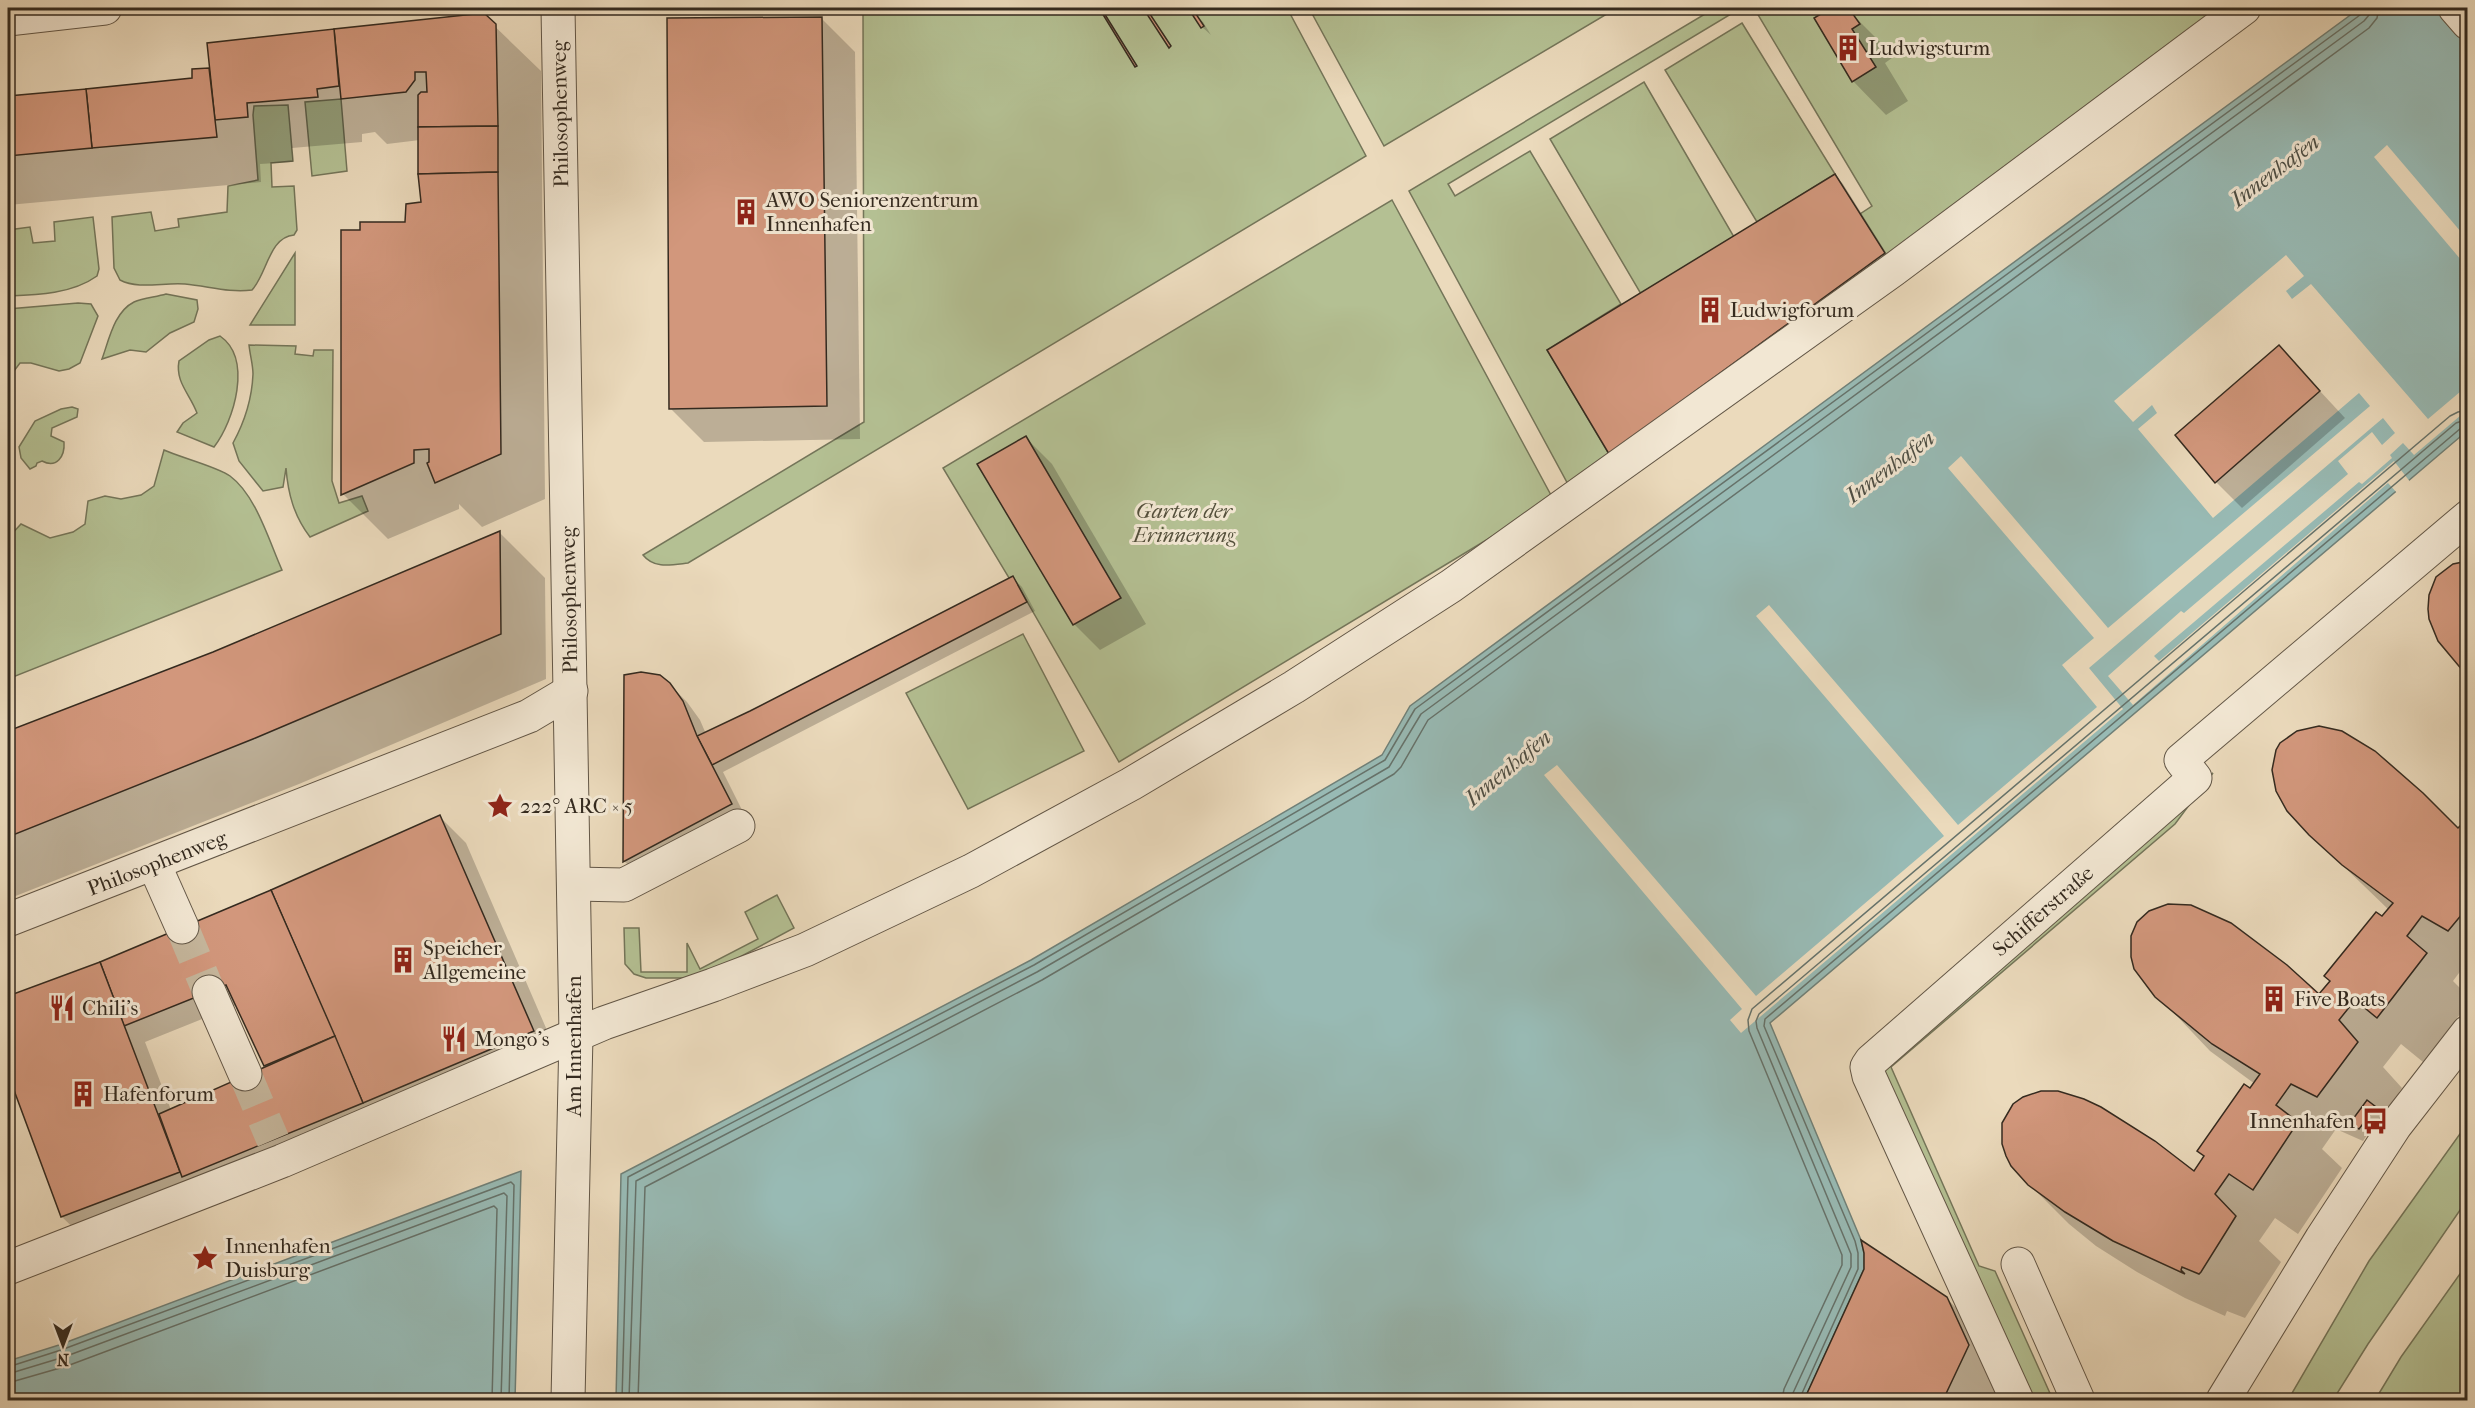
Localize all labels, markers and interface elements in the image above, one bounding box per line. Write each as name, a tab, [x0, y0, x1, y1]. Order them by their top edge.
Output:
building icon: Ludwigsturm	[1833, 33, 1863, 63]
place label: Ludwigsturm	[1868, 36, 1991, 60]
street label: Philosophenweg	[547, 39, 573, 188]
water label: Innenhafen	[2225, 129, 2325, 213]
place label: AWO Seniorenzentrum Innenhafen	[765, 188, 979, 236]
building icon: AWO Seniorenzentrum Innenhafen	[731, 197, 761, 227]
building icon: Ludwigforum	[1695, 295, 1725, 325]
place label: Ludwigforum	[1730, 298, 1855, 322]
water label: Innenhafen	[1840, 425, 1940, 509]
park label: Garten der Erinnerung	[1131, 499, 1236, 547]
street label: Philosophenweg	[556, 525, 582, 674]
water label: Innenhafen	[1459, 724, 1556, 812]
place icon: 222° ARC × 5	[485, 791, 515, 821]
place label: 222° ARC × 5	[520, 794, 633, 818]
street label: Philosophenweg	[84, 825, 231, 901]
street label: Schifferstraße	[1988, 861, 2098, 961]
place label: Speicher Allgemeine	[422, 936, 526, 984]
building icon: Speicher Allgemeine	[388, 945, 418, 975]
street label: Am Innenhafen	[562, 975, 586, 1118]
building icon: Five Boats	[2259, 984, 2289, 1014]
place label: Five Boats	[2294, 987, 2386, 1011]
restaurant icon: Chili's	[47, 993, 77, 1023]
place label: Chili's	[82, 996, 139, 1020]
restaurant icon: Mongo's	[439, 1024, 469, 1054]
place label: Mongo's	[474, 1027, 550, 1051]
building icon: Hafenforum	[68, 1079, 98, 1109]
place label: Hafenforum	[103, 1082, 214, 1106]
bus stop icon: Innenhafen	[2360, 1106, 2390, 1136]
place label: Innenhafen	[2249, 1109, 2355, 1133]
place label: Innenhafen Duisburg	[225, 1234, 331, 1282]
place icon: Innenhafen Duisburg	[190, 1243, 220, 1273]
north arrow	[33, 1315, 93, 1375]
text: N	[56, 1350, 69, 1369]

